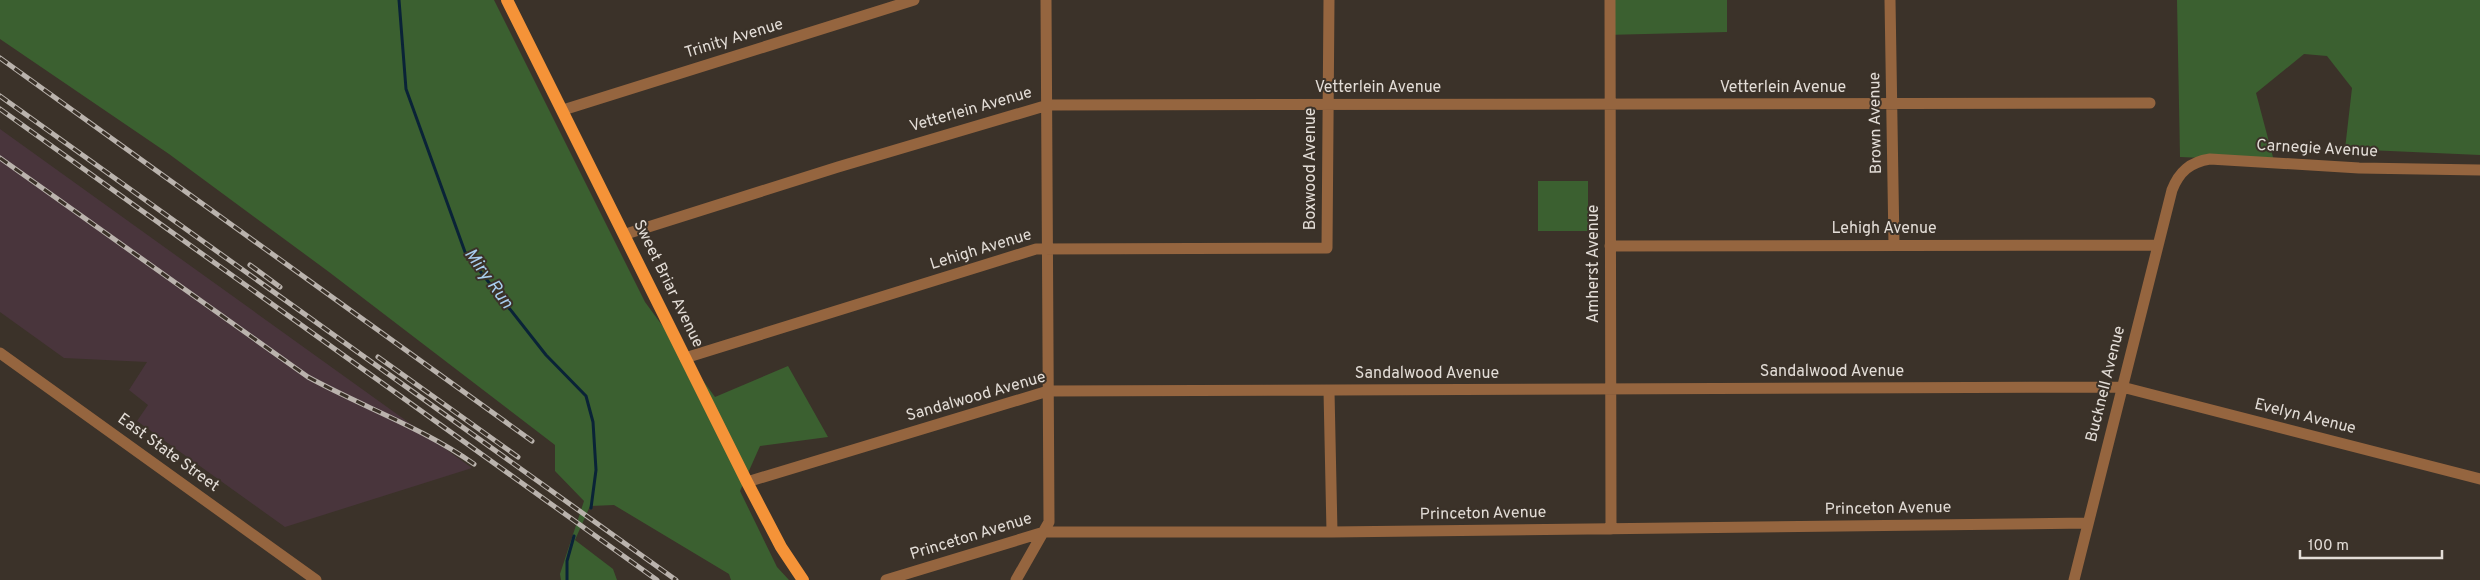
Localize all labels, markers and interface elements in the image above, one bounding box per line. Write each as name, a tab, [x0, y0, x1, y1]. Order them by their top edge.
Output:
street label: Trinity Avenue	[682, 15, 786, 63]
street label: Brown Avenue	[1865, 72, 1887, 174]
street label: Vetterlein Avenue	[1315, 78, 1441, 98]
street label: Vetterlein Avenue	[1720, 78, 1846, 98]
street label: Vetterlein Avenue	[907, 83, 1035, 137]
street label: Boxwood Avenue	[1301, 108, 1321, 230]
street label: Carnegie Avenue	[2256, 136, 2378, 162]
street label: Amherst Avenue	[1584, 205, 1604, 323]
street label: Sweet Briar Avenue	[628, 217, 708, 351]
street label: Lehigh Avenue	[1831, 219, 1937, 239]
street label: Lehigh Avenue	[928, 225, 1034, 275]
water label: Miry Run	[458, 244, 518, 314]
street label: Bucknell Avenue	[2082, 324, 2130, 444]
street label: Sandalwood Avenue	[1760, 362, 1904, 382]
street label: Sandalwood Avenue	[1355, 364, 1499, 384]
street label: Sandalwood Avenue	[904, 367, 1048, 427]
street label: Evelyn Avenue	[2252, 395, 2358, 439]
street label: East State Street	[113, 409, 223, 497]
street label: Princeton Avenue	[1825, 498, 1951, 520]
street label: Princeton Avenue	[1420, 503, 1546, 525]
street label: Princeton Avenue	[908, 509, 1034, 565]
scale bar	[2300, 528, 2442, 560]
text: 100 m	[2308, 537, 2349, 556]

